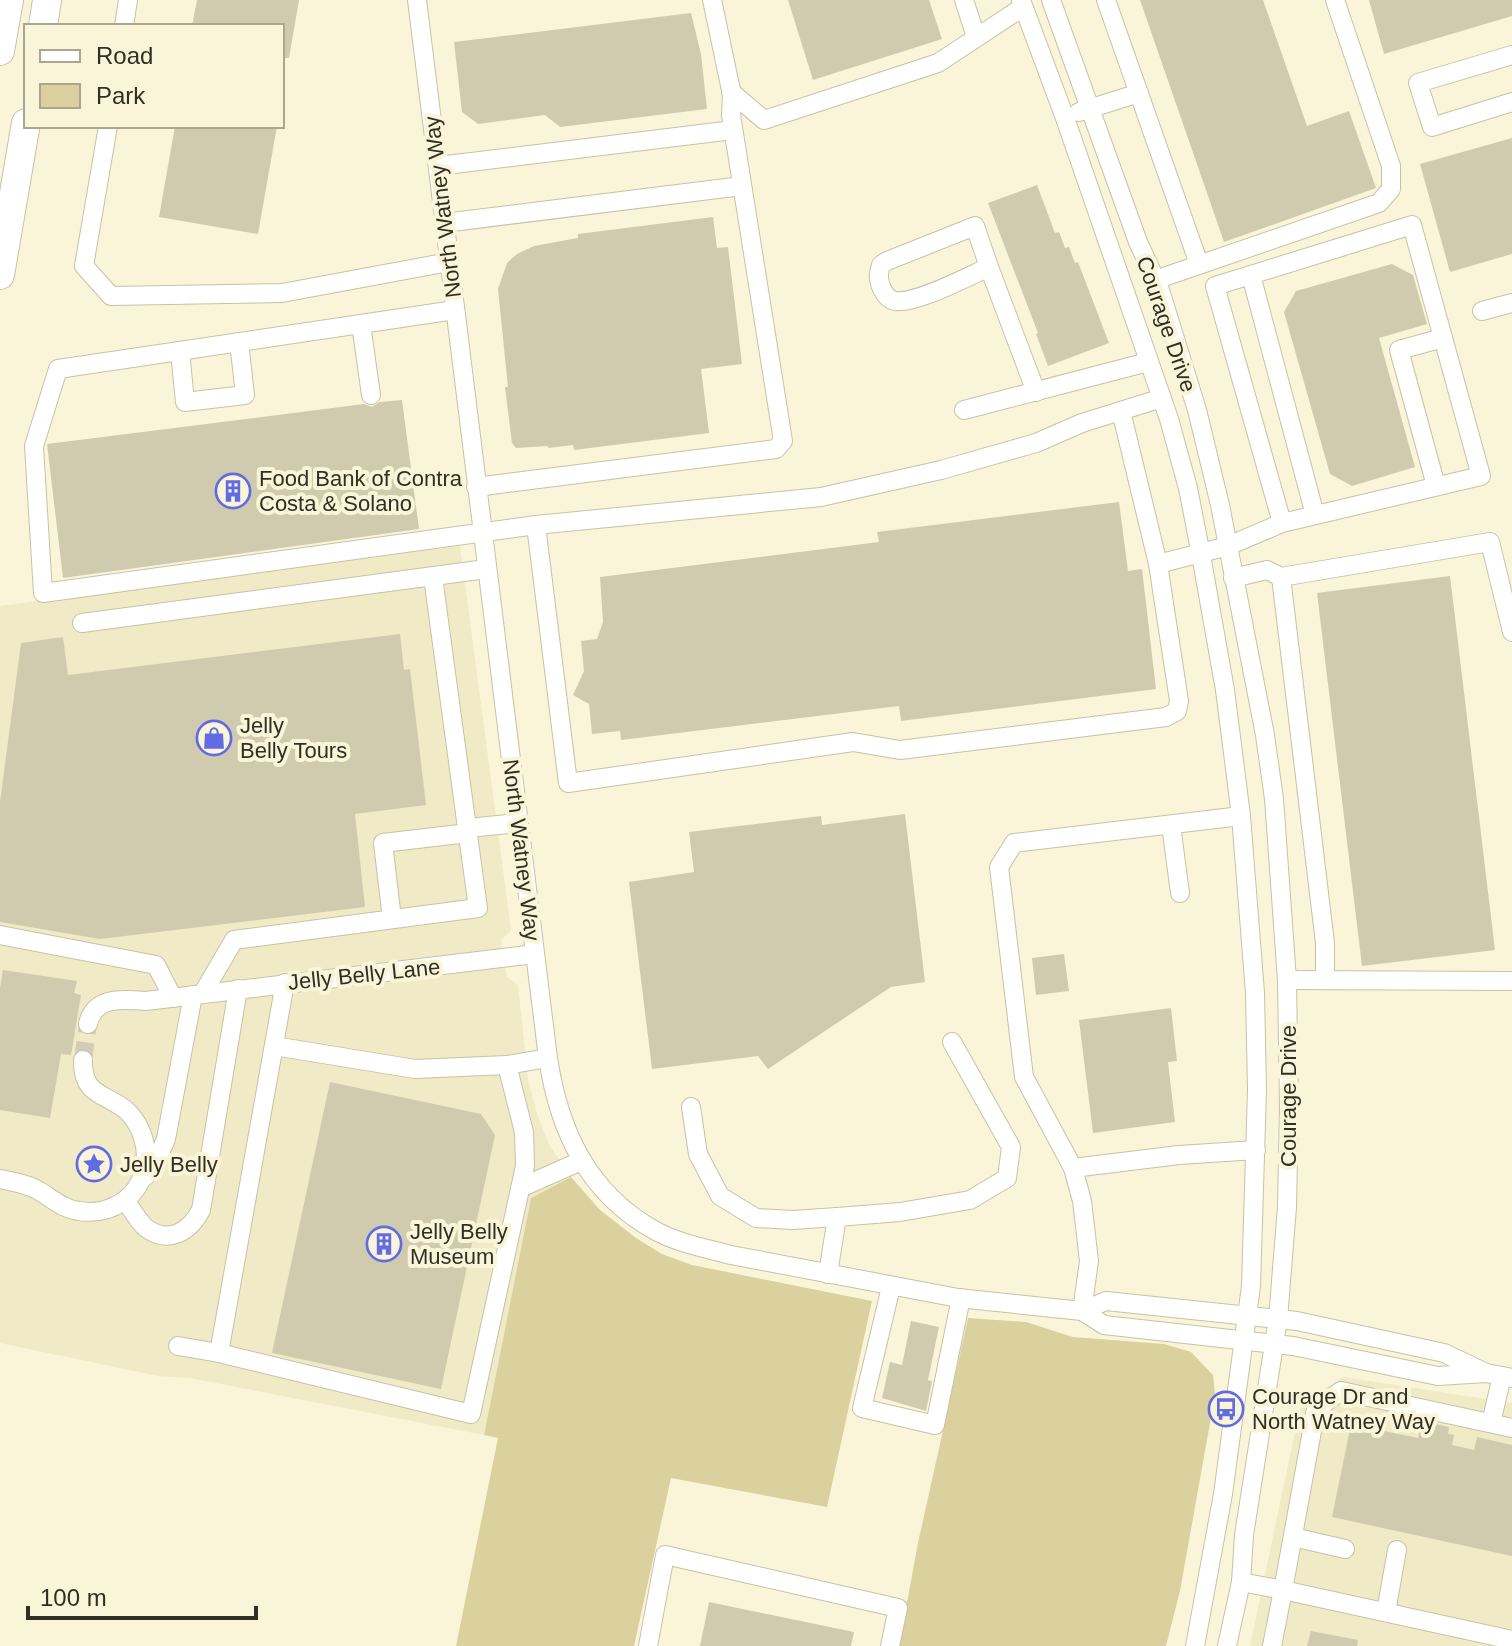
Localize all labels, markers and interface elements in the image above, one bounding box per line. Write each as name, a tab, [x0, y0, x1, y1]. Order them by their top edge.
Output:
legend	[24, 24, 284, 128]
text: Road	[96, 42, 153, 69]
text: Park	[96, 82, 146, 109]
street label: North Watney Way	[419, 115, 466, 299]
street label: Courage Drive	[1132, 253, 1201, 395]
place label: Food Bank of Contra Costa & Solano	[259, 466, 463, 516]
building icon: Food Bank of Contra Costa & Solano	[214, 472, 252, 510]
place label: Jelly Belly Tours	[240, 713, 347, 763]
shop icon: Jelly Belly Tours	[195, 719, 233, 757]
street label: North Watney Way	[498, 758, 545, 942]
street label: Jelly Belly Lane	[287, 954, 441, 995]
street label: Courage Drive	[1276, 1025, 1301, 1167]
place icon: Jelly Belly	[75, 1145, 113, 1183]
place label: Jelly Belly	[120, 1152, 218, 1177]
place label: Jelly Belly Museum	[410, 1219, 508, 1269]
building icon: Jelly Belly Museum	[365, 1225, 403, 1263]
place label: Courage Dr and North Watney Way	[1252, 1384, 1435, 1434]
bus stop icon: Courage Dr and North Watney Way	[1207, 1390, 1245, 1428]
scale bar	[28, 1570, 256, 1620]
text: 100 m	[40, 1584, 107, 1611]

